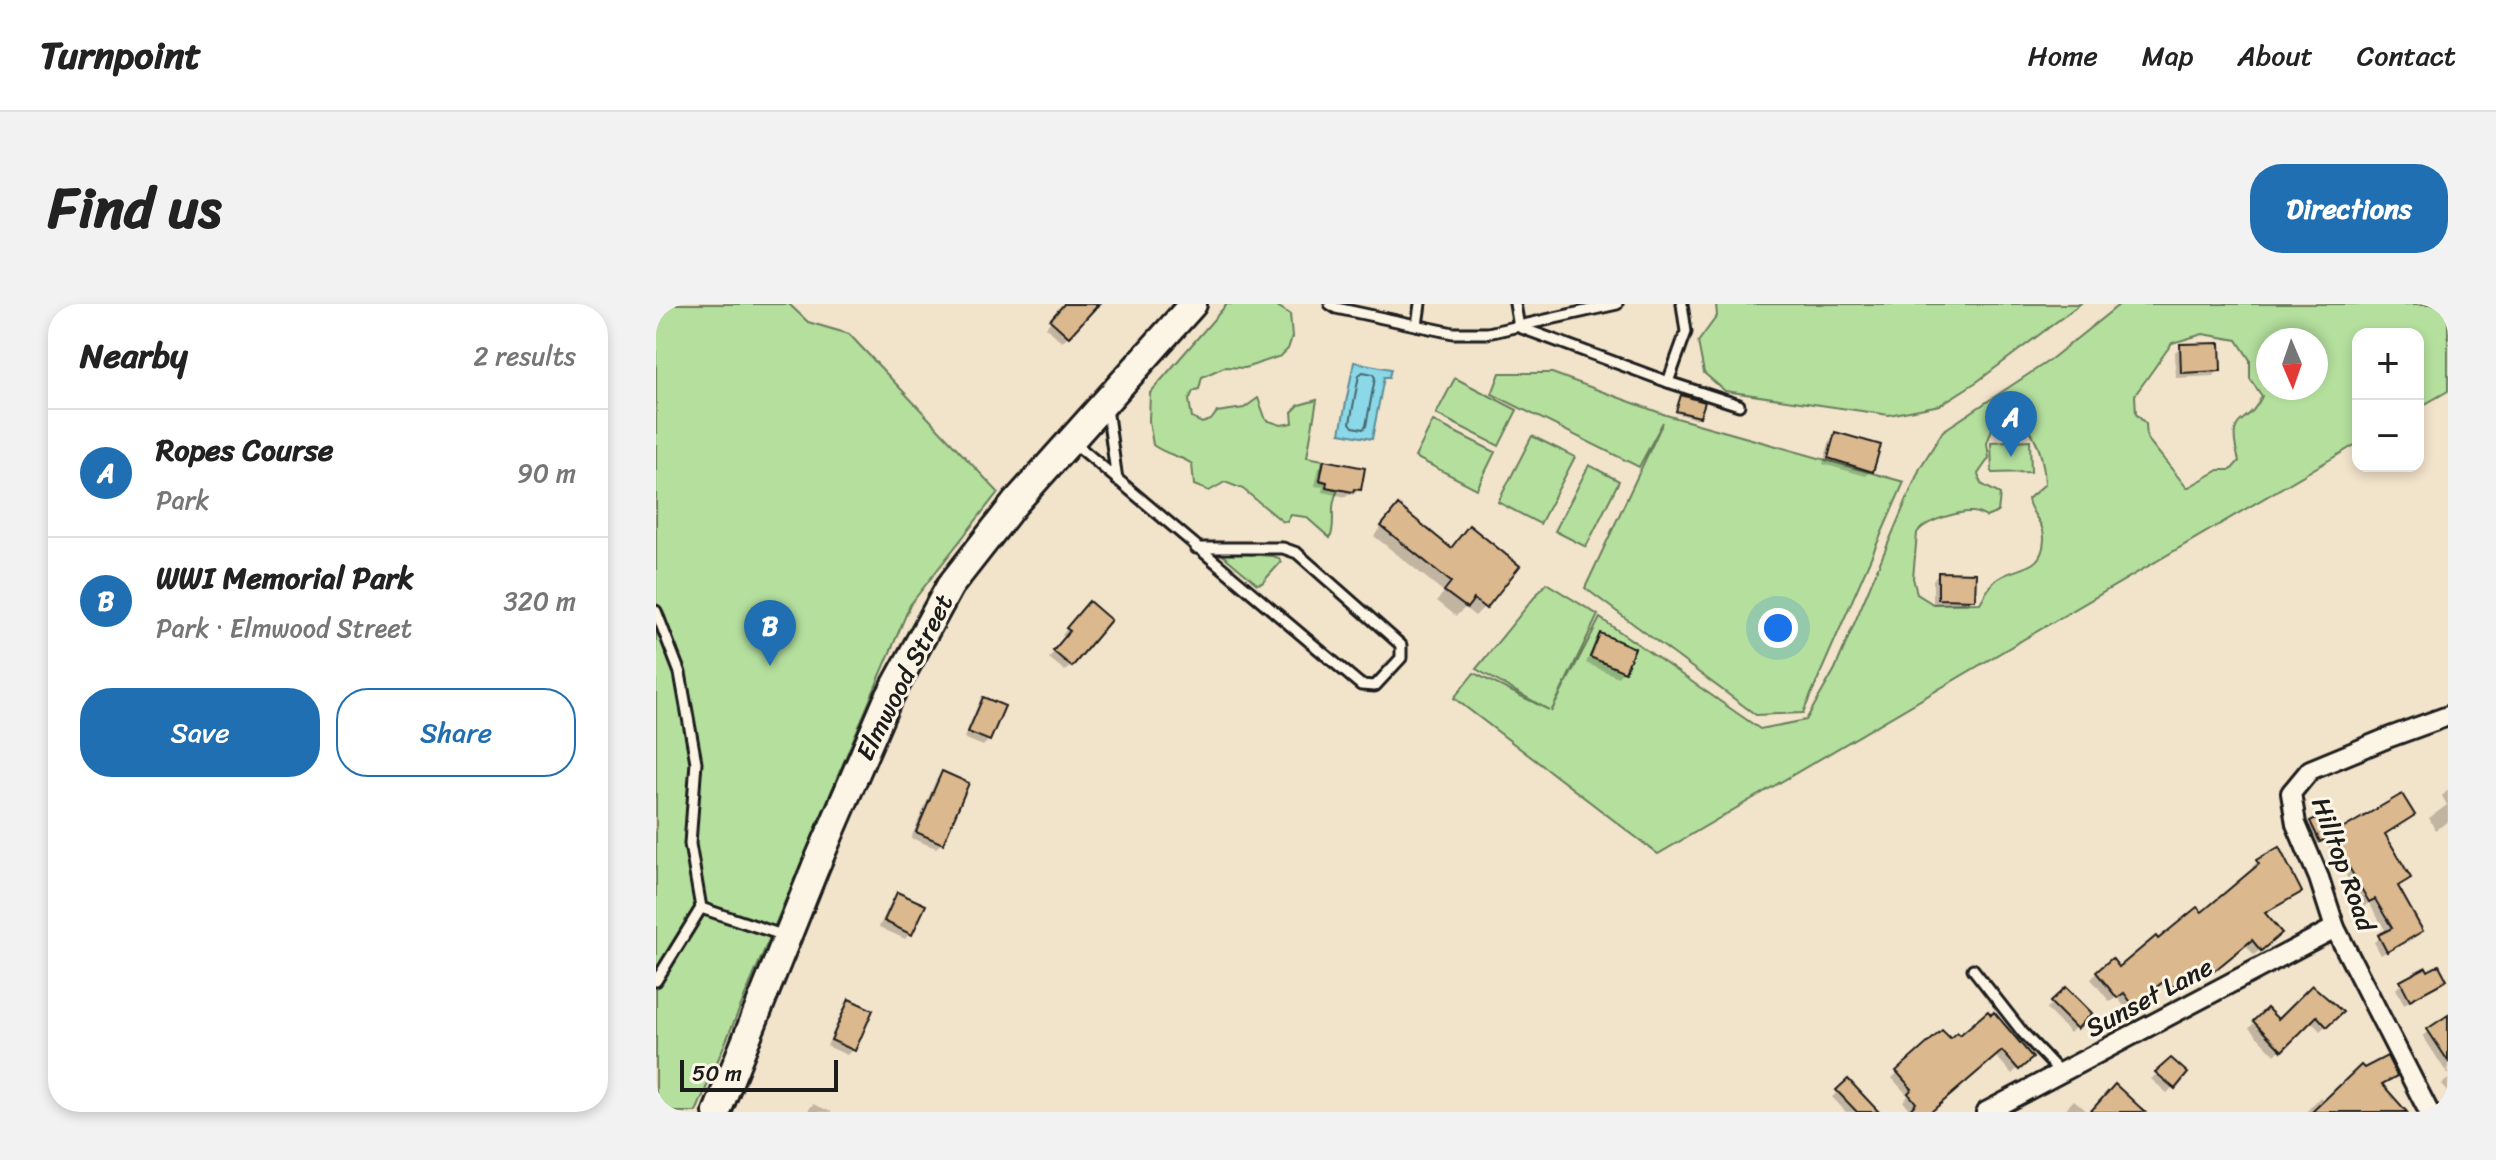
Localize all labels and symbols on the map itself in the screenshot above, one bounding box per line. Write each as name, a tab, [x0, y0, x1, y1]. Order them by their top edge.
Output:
north arrow	[2256, 328, 2328, 400]
pin: A	[1985, 391, 2037, 457]
street label: Elmwood Street	[842, 585, 966, 769]
pin: B	[744, 600, 796, 666]
your location	[1758, 608, 1798, 648]
street label: Hilltop Road	[2298, 790, 2390, 940]
street label: Sunset Lane	[2077, 944, 2221, 1050]
scale bar	[680, 1056, 838, 1092]

